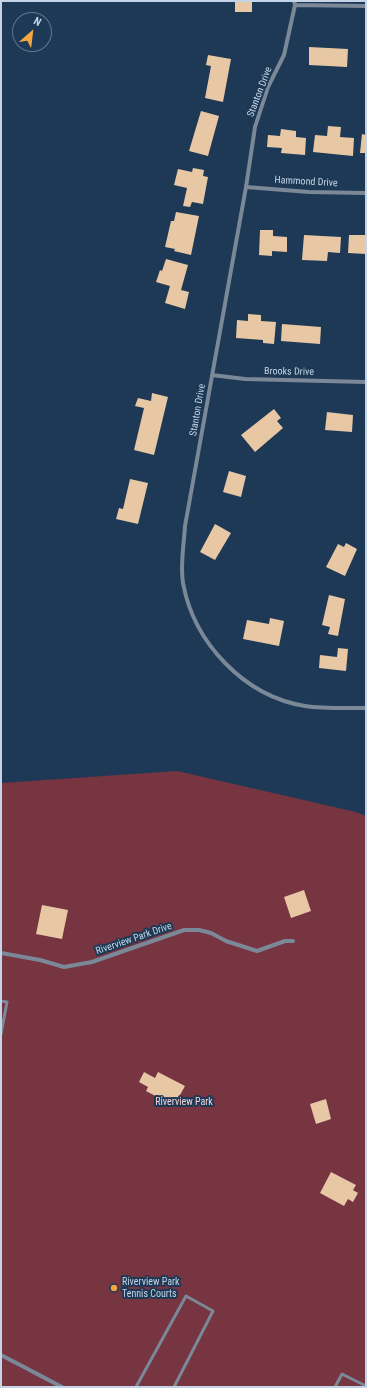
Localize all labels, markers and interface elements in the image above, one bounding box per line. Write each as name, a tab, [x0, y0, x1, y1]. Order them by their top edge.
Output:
north arrow	[12, 12, 52, 52]
text: N	[31, 15, 43, 29]
street label: Stanton Drive	[245, 65, 275, 119]
street label: Hammond Drive	[274, 174, 338, 190]
street label: Brooks Drive	[264, 366, 314, 378]
street label: Stanton Drive	[188, 383, 208, 437]
street label: Riverview Park Drive	[94, 920, 174, 958]
park label: Riverview Park	[155, 1096, 213, 1108]
place label: Riverview Park Tennis Courts	[122, 1276, 180, 1300]
marker: Riverview Park Tennis Courts	[109, 1283, 119, 1293]

